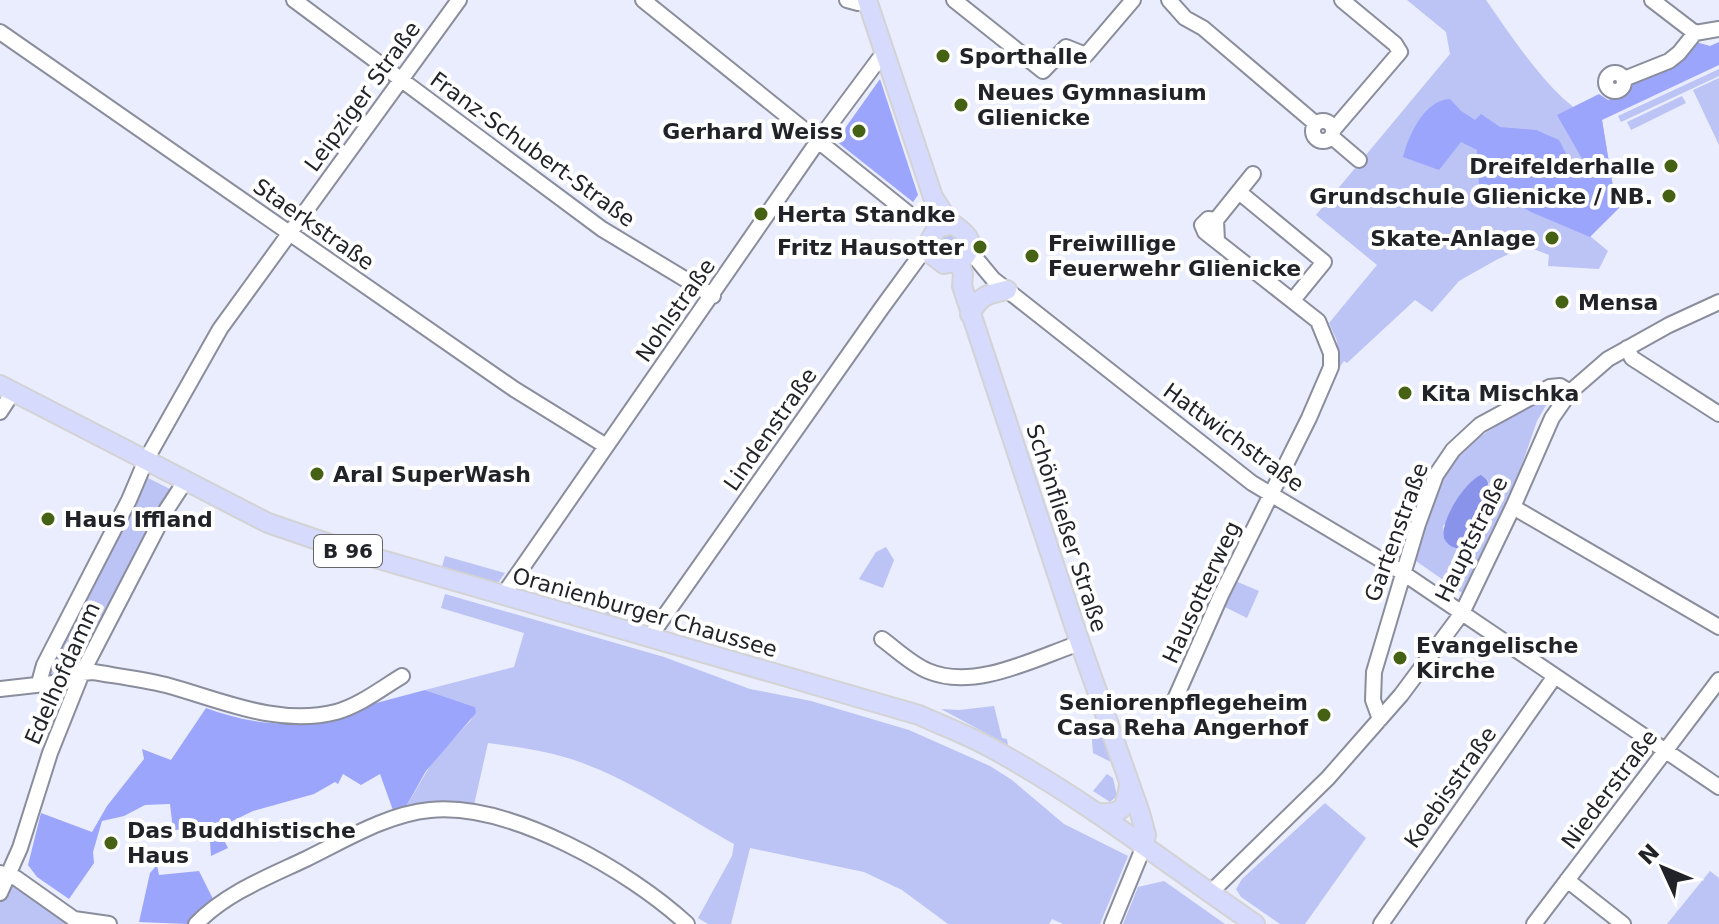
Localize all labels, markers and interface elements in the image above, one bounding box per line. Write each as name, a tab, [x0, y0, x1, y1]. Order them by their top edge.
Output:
street label: Leipziger Straße	[300, 16, 425, 176]
place label: Sporthalle	[959, 44, 1088, 69]
marker: Sporthalle	[934, 47, 952, 65]
street label: Franz-Schubert-Straße	[426, 67, 640, 232]
place label: Neues Gymnasium Glienicke	[977, 80, 1207, 130]
marker: Neues Gymnasium Glienicke	[952, 96, 970, 114]
place label: Gerhard Weiss	[662, 119, 843, 144]
marker: Gerhard Weiss	[850, 122, 868, 140]
place label: Dreifelderhalle	[1469, 154, 1655, 179]
marker: Dreifelderhalle	[1662, 157, 1680, 175]
street label: Staerkstraße	[249, 174, 379, 275]
place label: Grundschule Glienicke / NB.	[1309, 184, 1653, 209]
marker: Grundschule Glienicke / NB.	[1660, 187, 1678, 205]
place label: Herta Standke	[777, 202, 956, 227]
marker: Herta Standke	[752, 205, 770, 223]
place label: Skate-Anlage	[1370, 226, 1536, 251]
marker: Skate-Anlage	[1543, 229, 1561, 247]
place label: Freiwillige Feuerwehr Glienicke	[1048, 231, 1301, 281]
place label: Fritz Hausotter	[777, 235, 964, 260]
marker: Fritz Hausotter	[971, 238, 989, 256]
marker: Freiwillige Feuerwehr Glienicke	[1023, 247, 1041, 265]
street label: Nohlstraße	[631, 254, 720, 367]
place label: Mensa	[1578, 290, 1658, 315]
marker: Mensa	[1553, 293, 1571, 311]
street label: Lindenstraße	[719, 363, 822, 495]
street label: Hattwichstraße	[1159, 378, 1309, 497]
place label: Kita Mischka	[1421, 381, 1579, 406]
marker: Kita Mischka	[1396, 384, 1414, 402]
street label: Schönfließer Straße	[1021, 421, 1112, 635]
street label: Gartenstraße	[1360, 459, 1433, 605]
place label: Aral SuperWash	[333, 462, 531, 487]
marker: Aral SuperWash	[308, 465, 326, 483]
street label: Hauptstraße	[1430, 472, 1513, 606]
place label: Haus Iffland	[64, 507, 213, 532]
marker: Haus Iffland	[39, 510, 57, 528]
street label: Hausotterweg	[1158, 517, 1245, 667]
road number: B 96	[314, 535, 382, 567]
street label: Oranienburger Chaussee	[510, 563, 780, 662]
street label: Edelhofdamm	[20, 598, 105, 748]
place label: Evangelische Kirche	[1416, 633, 1578, 683]
marker: Evangelische Kirche	[1391, 649, 1409, 667]
place label: Seniorenpflegeheim Casa Reha Angerhof	[1057, 690, 1308, 740]
marker: Seniorenpflegeheim Casa Reha Angerhof	[1315, 706, 1333, 724]
street label: Koebisstraße	[1399, 722, 1501, 853]
street label: Niederstraße	[1556, 724, 1662, 854]
place label: Das Buddhistische Haus	[127, 818, 356, 868]
north arrow	[1623, 828, 1703, 908]
marker: Das Buddhistische Haus	[102, 834, 120, 852]

